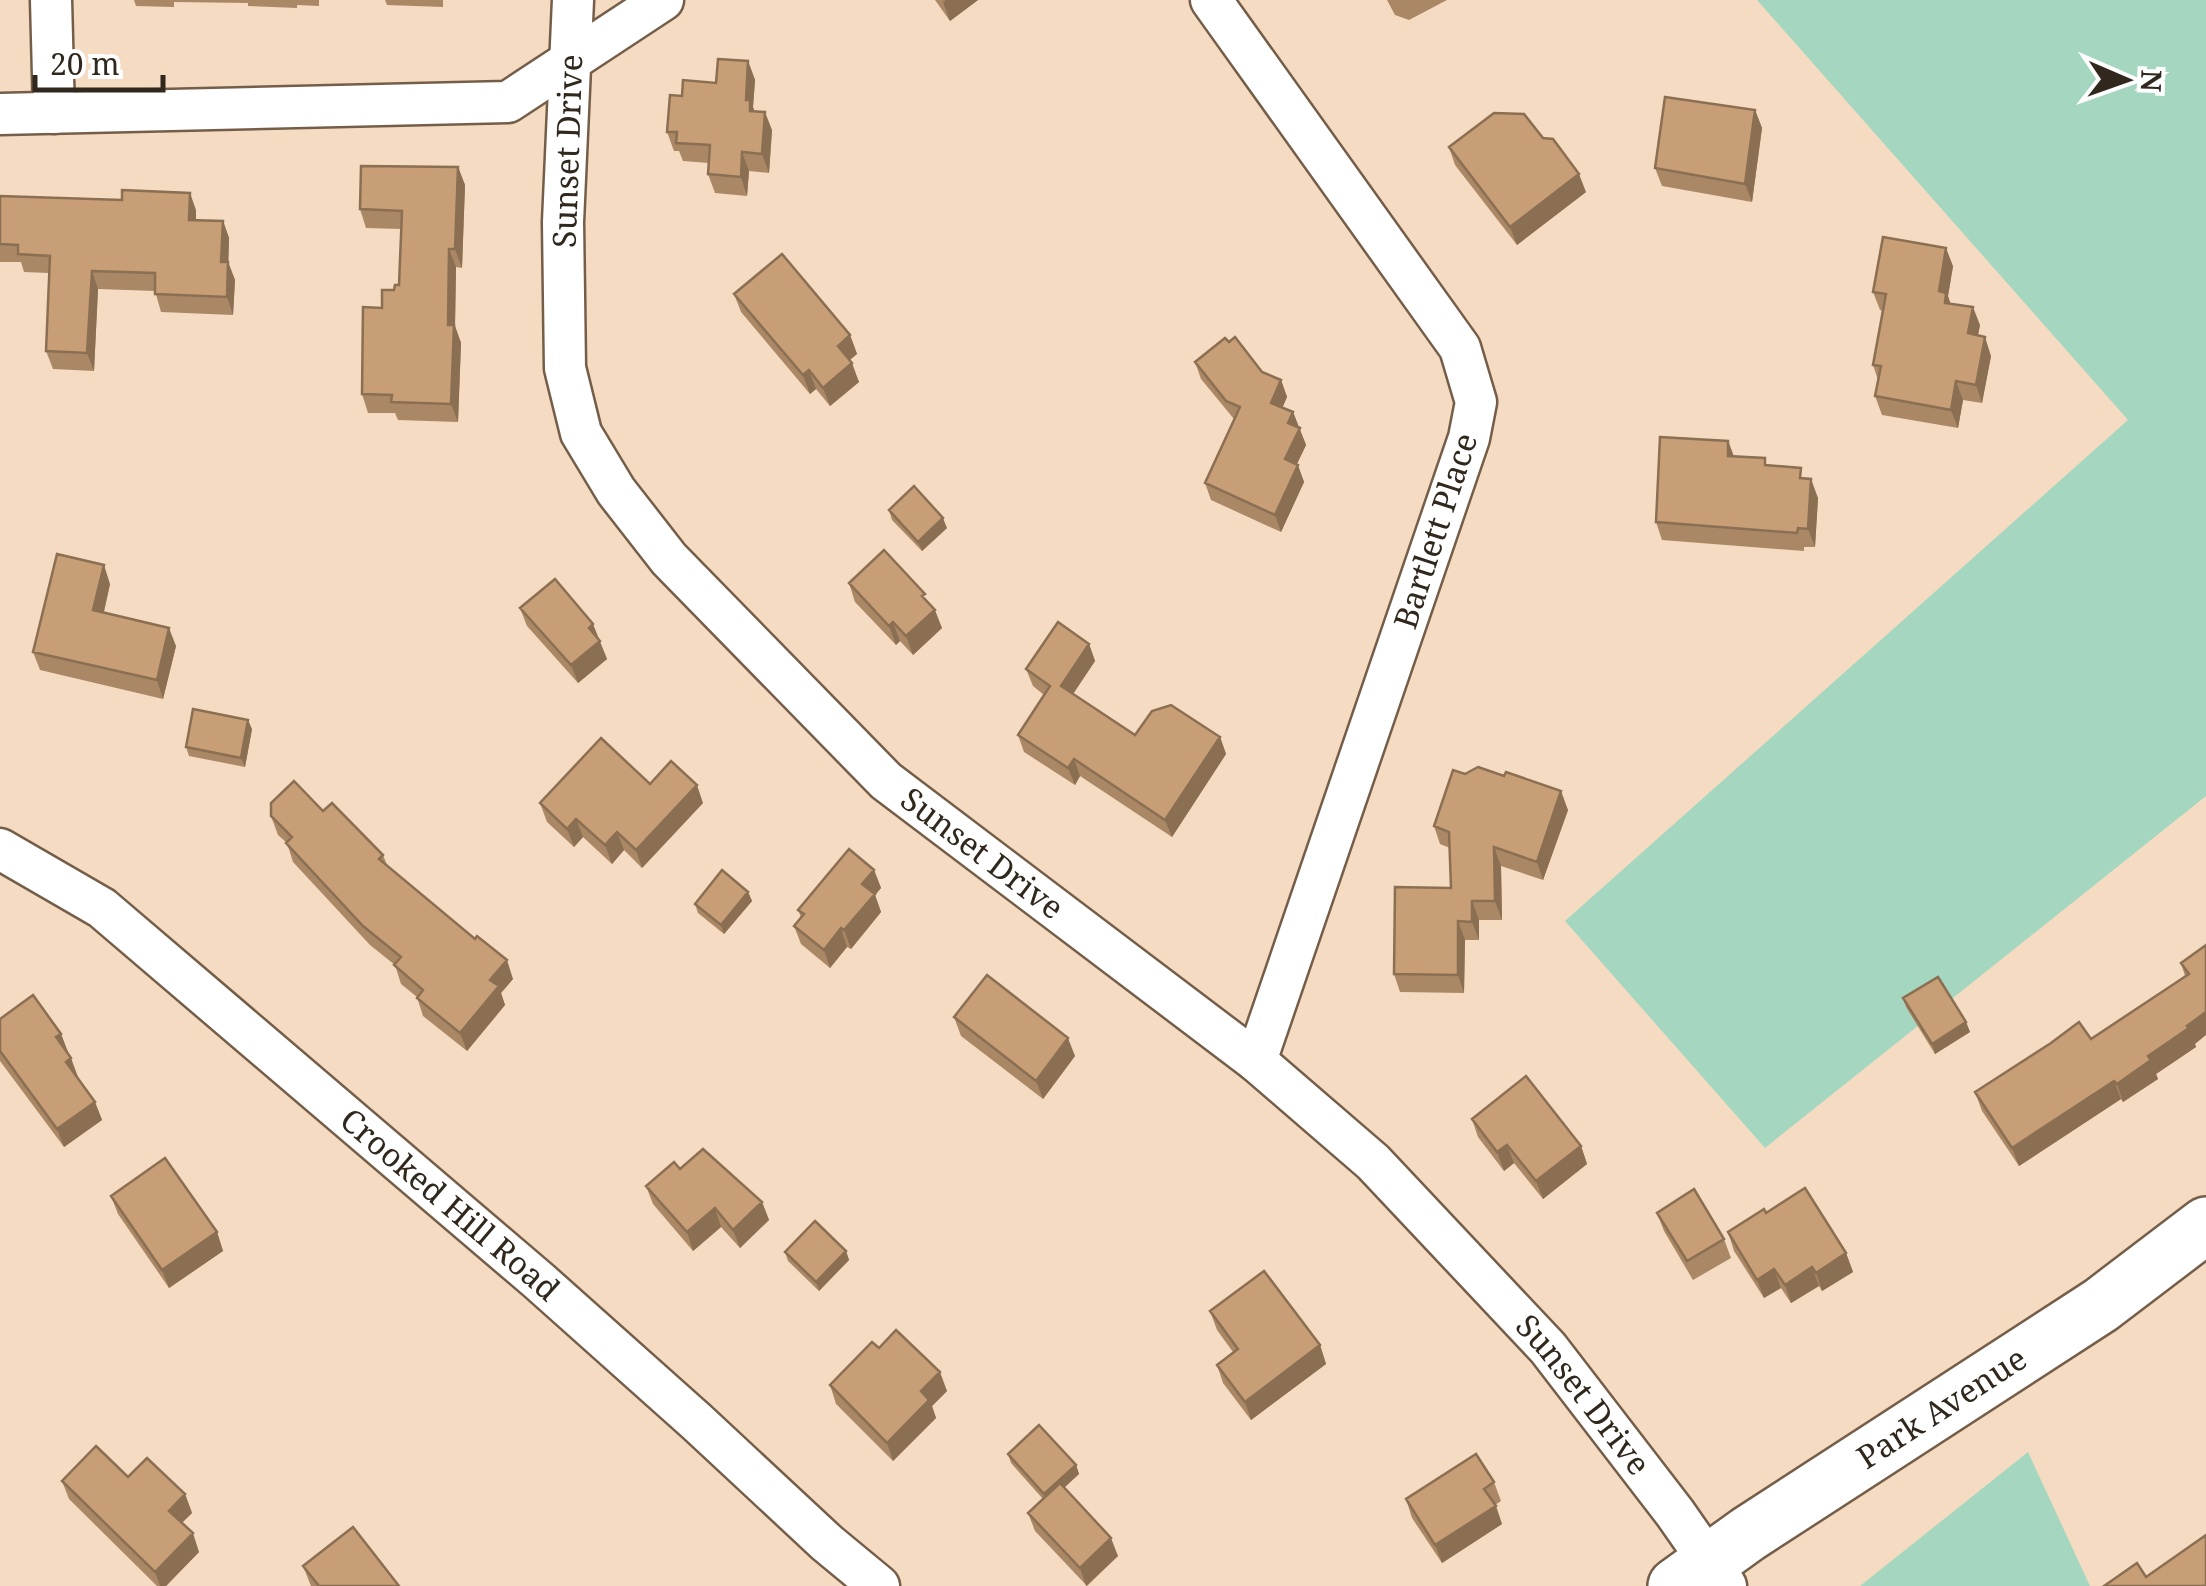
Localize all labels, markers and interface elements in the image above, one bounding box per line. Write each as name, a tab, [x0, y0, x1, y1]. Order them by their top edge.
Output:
scale bar	[35, 30, 162, 92]
north arrow	[2076, 30, 2176, 130]
text: 20 m	[50, 43, 120, 84]
street label: Sunset Drive	[542, 53, 591, 249]
text: N	[2133, 69, 2171, 93]
street label: Bartlett Place	[1383, 427, 1486, 634]
street label: Sunset Drive	[893, 777, 1073, 928]
street label: Crooked Hill Road	[332, 1098, 570, 1310]
street label: Sunset Drive	[1507, 1304, 1661, 1483]
street label: Park Avenue	[1848, 1336, 2034, 1478]

